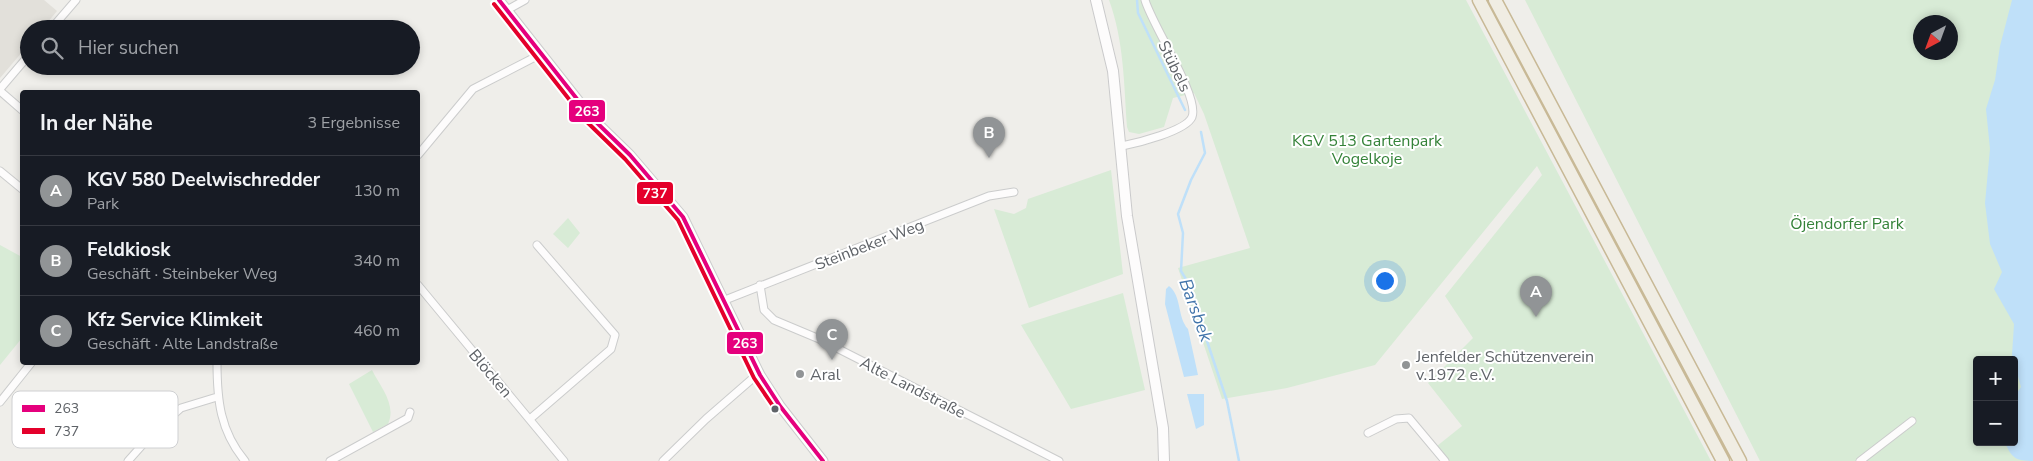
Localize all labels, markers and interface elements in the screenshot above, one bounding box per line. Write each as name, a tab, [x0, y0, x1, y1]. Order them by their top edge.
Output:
north arrow	[1913, 15, 1958, 60]
search box	[20, 20, 420, 75]
icon: search	[38, 34, 66, 62]
text: Hier suchen	[78, 35, 179, 61]
street label: Stübels	[1152, 37, 1196, 96]
line badge: 263	[568, 99, 606, 123]
text: 263	[574, 102, 600, 121]
text: In der Nähe	[40, 109, 153, 137]
text: 3 Ergebnisse	[307, 112, 400, 134]
pin: B	[973, 117, 1005, 158]
park label: KGV 513 Gartenpark Vogelkoje	[1292, 130, 1443, 170]
text: KGV 580 Deelwischredder	[87, 167, 320, 193]
text: A	[50, 180, 62, 202]
text: 130 m	[353, 180, 400, 202]
line badge: 737	[636, 181, 674, 205]
text: 737	[642, 184, 668, 203]
text: Park	[87, 193, 119, 215]
park label: Öjendorfer Park	[1790, 213, 1905, 235]
street label: Steinbeker Weg	[812, 214, 927, 276]
text: Feldkiosk	[87, 237, 170, 263]
text: B	[50, 250, 62, 272]
text: 340 m	[353, 250, 400, 272]
text: Geschäft · Steinbeker Weg	[87, 263, 277, 285]
your location	[1372, 268, 1398, 294]
water label: Barsbek	[1173, 275, 1219, 346]
pin: A	[1520, 276, 1552, 317]
text: Kfz Service Klimkeit	[87, 307, 262, 333]
pin: C	[816, 319, 848, 360]
text: C	[51, 320, 61, 342]
text: 460 m	[353, 320, 400, 342]
line badge: 263	[726, 331, 764, 355]
text: Geschäft · Alte Landstraße	[87, 333, 278, 355]
text: 263	[732, 334, 758, 353]
street label: Blöcken	[463, 345, 517, 403]
place label: Jenfelder Schützenverein v.1972 e.V.	[1415, 346, 1594, 386]
street label: Alte Landstraße	[856, 352, 969, 424]
map controls	[1973, 356, 2018, 446]
button: +	[1973, 356, 2018, 401]
marker: Jenfelder Schützenverein v.1972 e.V.	[1400, 359, 1412, 371]
place label: Aral	[810, 364, 841, 386]
marker: Aral	[794, 368, 806, 380]
legend	[12, 391, 178, 448]
text: 263	[54, 399, 79, 418]
button: −	[1973, 401, 2018, 446]
unlabelled marker	[770, 404, 780, 414]
text: 737	[54, 422, 79, 441]

